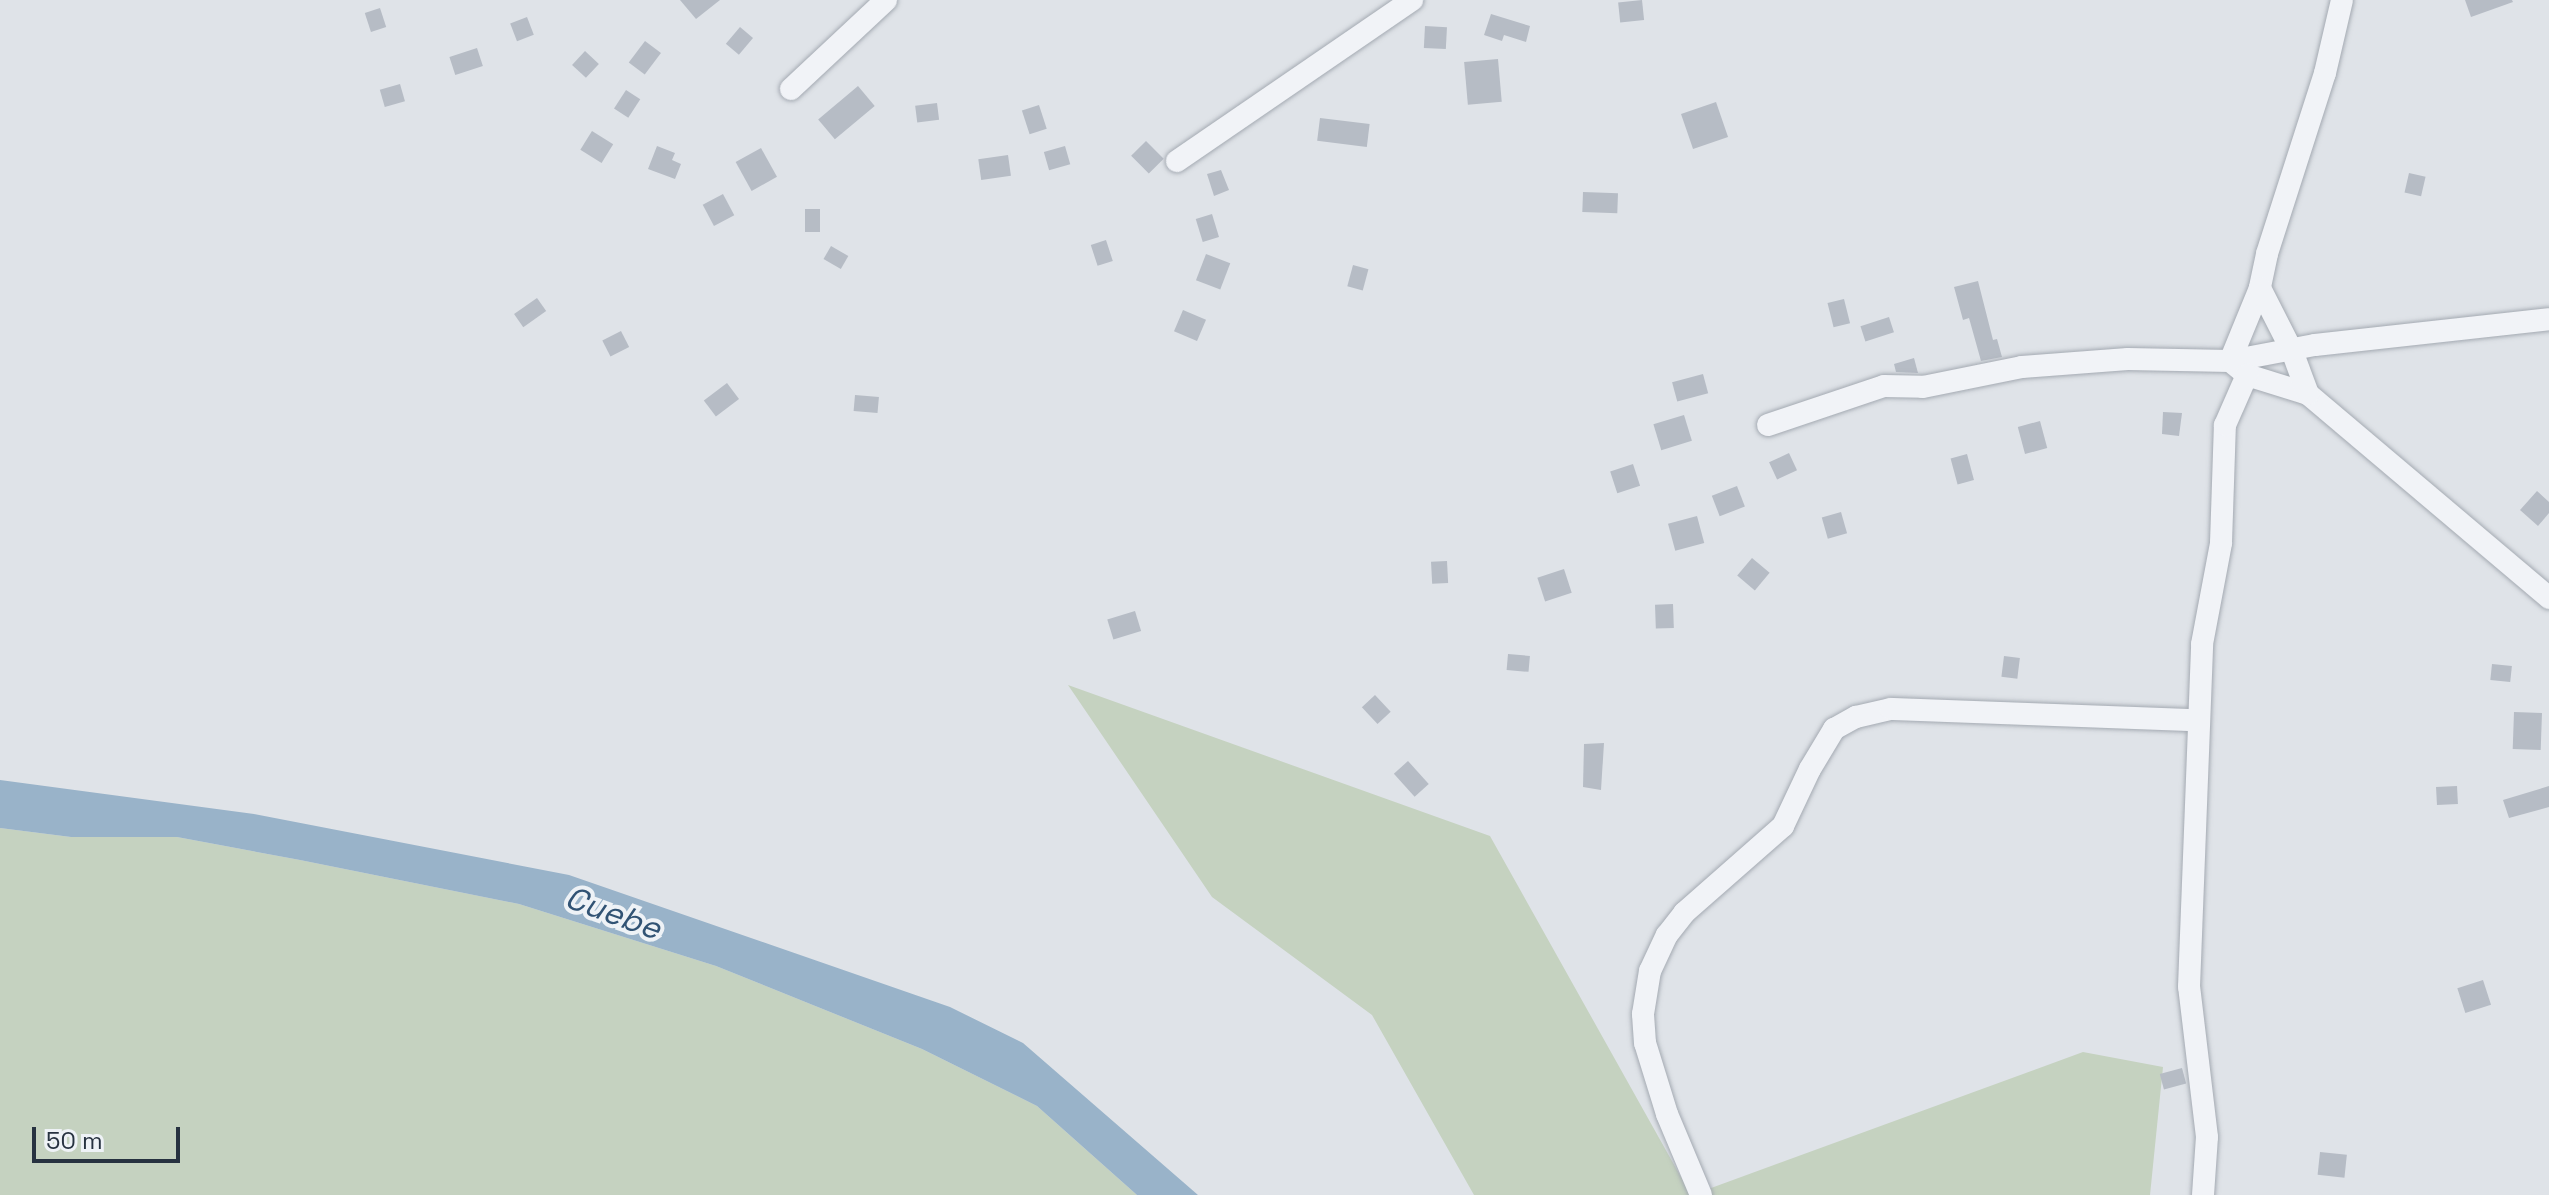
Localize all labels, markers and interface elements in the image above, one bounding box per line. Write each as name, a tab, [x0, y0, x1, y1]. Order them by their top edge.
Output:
water label: Cuebe	[560, 878, 666, 948]
scale bar	[36, 1111, 184, 1161]
text: 50 m	[46, 1125, 103, 1156]

